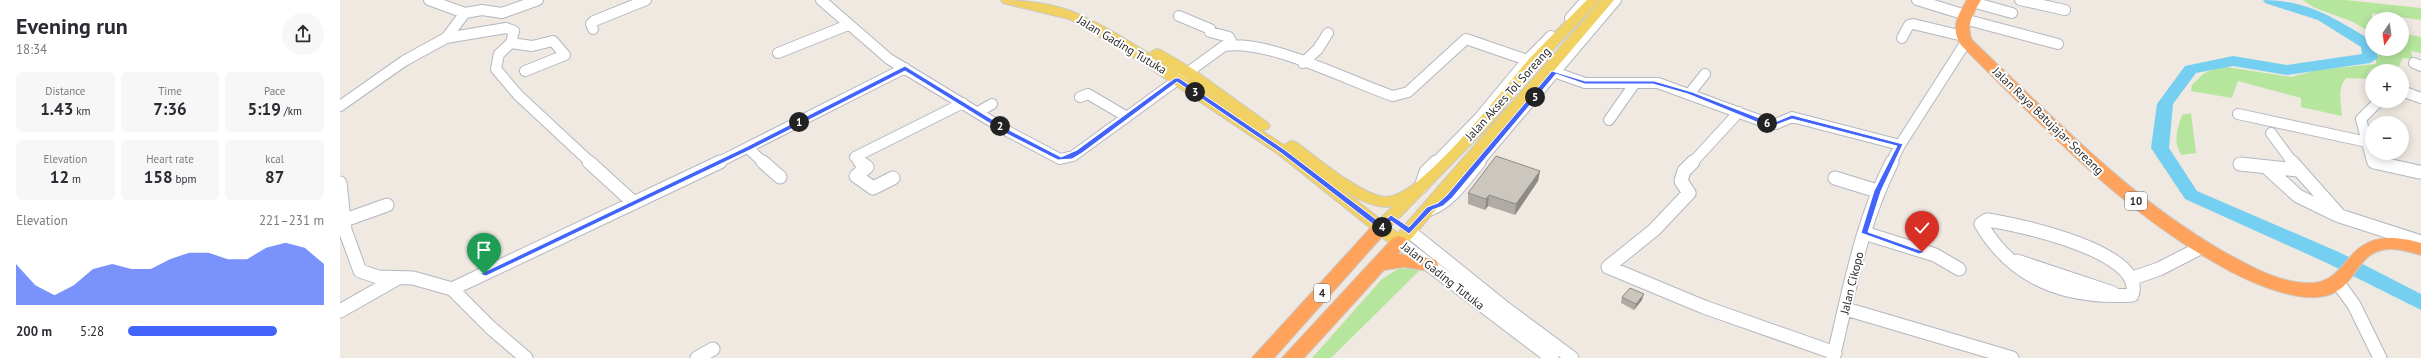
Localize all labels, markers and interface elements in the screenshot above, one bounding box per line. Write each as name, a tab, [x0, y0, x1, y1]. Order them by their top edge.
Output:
street label: Jalan Gading Tutuka	[1074, 11, 1170, 77]
text: Evening run	[16, 12, 128, 40]
north arrow	[2365, 12, 2409, 56]
map controls	[2365, 12, 2409, 160]
button: share	[282, 13, 324, 55]
text: 18:34	[16, 41, 47, 58]
street label: Jalan Akses Tol Soreang	[1461, 44, 1553, 144]
street label: Jalan Raya Batujajar-Soreang	[1989, 63, 2107, 178]
button: +	[2365, 64, 2409, 108]
pin: 3	[1185, 82, 1205, 102]
text: Distance	[45, 84, 85, 98]
text: Time	[158, 84, 182, 98]
text: Pace	[264, 84, 285, 98]
text: 3	[1192, 85, 1198, 99]
pin: 5	[1525, 87, 1545, 107]
text: 5	[1532, 90, 1538, 104]
text: 1.43	[40, 98, 73, 120]
text: 7:36	[153, 98, 187, 120]
text: 5:19	[247, 98, 281, 120]
text: km	[73, 104, 90, 118]
text: /km	[281, 104, 302, 118]
pin: 1	[789, 112, 809, 132]
pin: 6	[1757, 113, 1777, 133]
text: 1	[796, 115, 802, 129]
pin: 2	[990, 116, 1010, 136]
text: 6	[1764, 116, 1770, 130]
button: −	[2365, 116, 2409, 160]
text: 2	[997, 119, 1003, 133]
text: Elevation	[43, 152, 87, 166]
text: Heart rate	[146, 152, 194, 166]
text: kcal	[265, 152, 284, 166]
text: 12	[50, 166, 69, 188]
text: 158	[144, 166, 173, 188]
text: 87	[265, 166, 284, 188]
text: m	[69, 172, 81, 186]
text: bpm	[173, 172, 196, 186]
road number: 10	[2125, 192, 2147, 210]
pin	[1905, 211, 1939, 252]
text: Elevation	[16, 212, 68, 229]
text: 221–231 m	[259, 212, 324, 229]
pin: 4	[1372, 217, 1392, 237]
icon: check	[1911, 217, 1933, 239]
text: 4	[1379, 220, 1385, 234]
pin	[467, 233, 501, 274]
street label: Jalan Gading Tutuka	[1398, 238, 1488, 313]
icon: arrive	[473, 239, 495, 261]
street label: Jalan Cikopo	[1836, 250, 1866, 317]
road number: 4	[1314, 284, 1330, 302]
text: 200 m	[16, 323, 52, 340]
text: 5:28	[80, 323, 104, 340]

